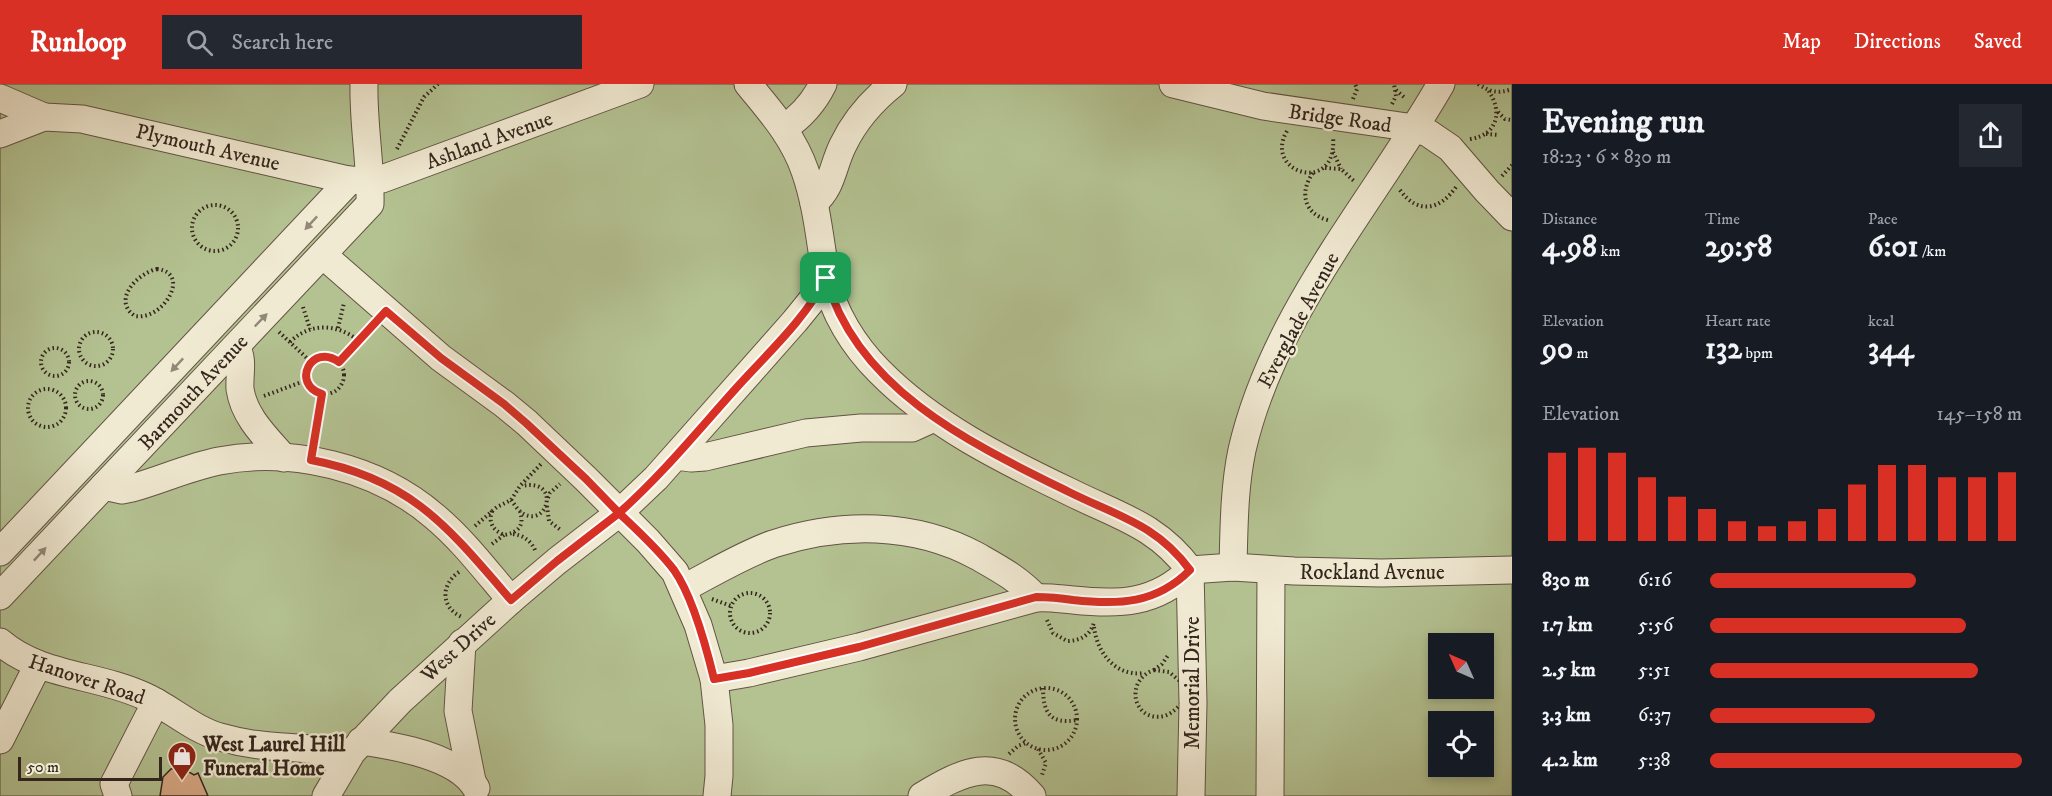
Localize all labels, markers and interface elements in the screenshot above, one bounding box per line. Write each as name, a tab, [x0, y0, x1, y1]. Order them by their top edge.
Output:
search box	[162, 15, 582, 69]
text: Runloop	[30, 25, 126, 60]
icon: search	[183, 26, 216, 59]
text: Search here	[231, 29, 333, 56]
text: Map	[1782, 29, 1821, 55]
text: Directions	[1854, 29, 1941, 55]
text: Saved	[1974, 29, 2022, 55]
street label: Bridge Road	[1287, 99, 1394, 139]
text: Evening run	[1542, 102, 1704, 143]
button: share	[1959, 104, 2022, 167]
street label: Ashland Avenue	[422, 106, 557, 176]
street label: Plymouth Avenue	[133, 119, 283, 177]
text: 18:23 · 6 × 830 m	[1542, 145, 1671, 170]
text: Distance	[1542, 209, 1597, 229]
text: Time	[1705, 209, 1740, 229]
text: Pace	[1868, 209, 1898, 229]
one-way arrow	[304, 216, 318, 230]
text: 4.98	[1542, 229, 1597, 266]
text: 29:58	[1705, 229, 1772, 266]
text: 6:01	[1868, 229, 1918, 266]
text: km	[1597, 241, 1620, 261]
text: /km	[1918, 241, 1946, 261]
street label: Everglade Avenue	[1252, 248, 1346, 393]
pin	[800, 252, 851, 303]
icon: arrive	[809, 261, 842, 294]
text: Elevation	[1542, 311, 1604, 331]
text: Heart rate	[1705, 311, 1771, 331]
text: kcal	[1868, 311, 1894, 331]
one-way arrow	[253, 314, 267, 328]
street label: Barmouth Avenue	[133, 329, 254, 456]
text: 90	[1542, 331, 1573, 368]
text: 132	[1705, 331, 1742, 368]
text: 344	[1868, 331, 1914, 368]
text: m	[1573, 343, 1589, 363]
text: bpm	[1742, 343, 1773, 363]
one-way arrow	[170, 357, 184, 371]
text: Elevation	[1542, 402, 1619, 427]
text: 145–158 m	[1936, 402, 2022, 427]
one-way arrow	[33, 546, 47, 561]
street label: Rockland Avenue	[1299, 560, 1445, 586]
text: 830 m	[1542, 568, 1590, 593]
text: 6:16	[1638, 568, 1671, 593]
street label: West Drive	[415, 607, 502, 689]
text: 1.7 km	[1542, 613, 1593, 638]
text: 5:56	[1638, 613, 1674, 638]
street label: Memorial Drive	[1180, 616, 1206, 750]
north arrow	[1428, 633, 1494, 699]
map controls	[1428, 633, 1494, 777]
street label: Hanover Road	[25, 649, 149, 711]
text: 2.5 km	[1542, 658, 1596, 683]
text: 5:51	[1638, 658, 1670, 683]
text: 3.3 km	[1542, 703, 1591, 728]
text: 6:37	[1638, 703, 1672, 728]
button: locate	[1428, 711, 1494, 777]
place label: West Laurel Hill Funeral Home	[202, 732, 346, 782]
shop icon: West Laurel Hill Funeral Home	[166, 740, 198, 782]
text: 4.2 km	[1542, 748, 1598, 773]
text: 5:38	[1638, 748, 1671, 773]
scale bar	[18, 754, 162, 782]
text: 50 m	[27, 757, 59, 777]

